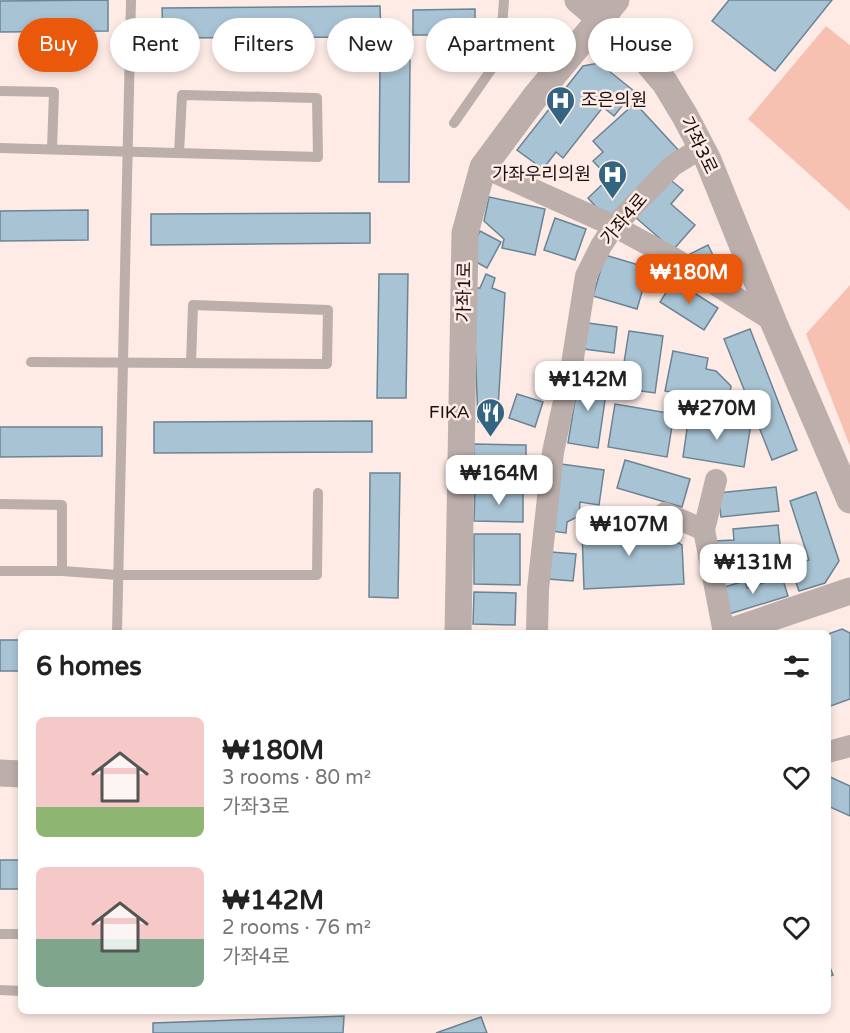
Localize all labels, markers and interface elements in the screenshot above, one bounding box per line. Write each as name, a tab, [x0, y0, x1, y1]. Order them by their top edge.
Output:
chip: Buy	[18, 18, 98, 72]
chip: Rent	[110, 18, 200, 72]
chip: Filters	[212, 18, 315, 72]
chip: New	[327, 18, 414, 72]
chip: Apartment	[426, 18, 576, 72]
chip: House	[588, 18, 693, 72]
hospital icon: 조은의원	[544, 84, 576, 126]
place label: 조은의원	[581, 89, 647, 111]
street label: 가좌3로	[676, 113, 722, 177]
hospital icon: 가좌우리의원	[596, 158, 628, 200]
place label: 가좌우리의원	[492, 163, 591, 185]
street label: 가좌4로	[596, 189, 652, 249]
pin: ₩180M	[647, 254, 731, 305]
street label: 가좌1로	[452, 261, 476, 323]
text: ₩180M	[650, 261, 728, 285]
pin: ₩142M	[546, 361, 630, 412]
text: ₩142M	[549, 368, 627, 392]
pin: ₩270M	[675, 390, 759, 441]
restaurant icon: FIKA	[475, 396, 507, 438]
text: ₩270M	[678, 397, 756, 421]
place label: FIKA	[429, 401, 470, 423]
pin: ₩164M	[457, 455, 541, 506]
text: ₩164M	[460, 462, 538, 486]
pin: ₩107M	[587, 506, 671, 557]
text: ₩107M	[590, 513, 668, 537]
pin: ₩131M	[711, 544, 795, 595]
text: ₩131M	[714, 551, 792, 575]
icon: filters	[780, 650, 813, 683]
text: 6 homes	[36, 651, 142, 682]
text: ₩180M	[222, 735, 324, 766]
icon: home	[84, 741, 156, 813]
icon: heart	[780, 761, 813, 794]
text: 3 rooms · 80 m²	[222, 766, 371, 790]
text: 가좌3로	[222, 795, 290, 819]
text: ₩142M	[222, 885, 324, 916]
icon: home	[84, 891, 156, 963]
icon: heart	[780, 911, 813, 944]
text: 2 rooms · 76 m²	[222, 916, 371, 940]
text: 가좌4로	[222, 945, 290, 969]

